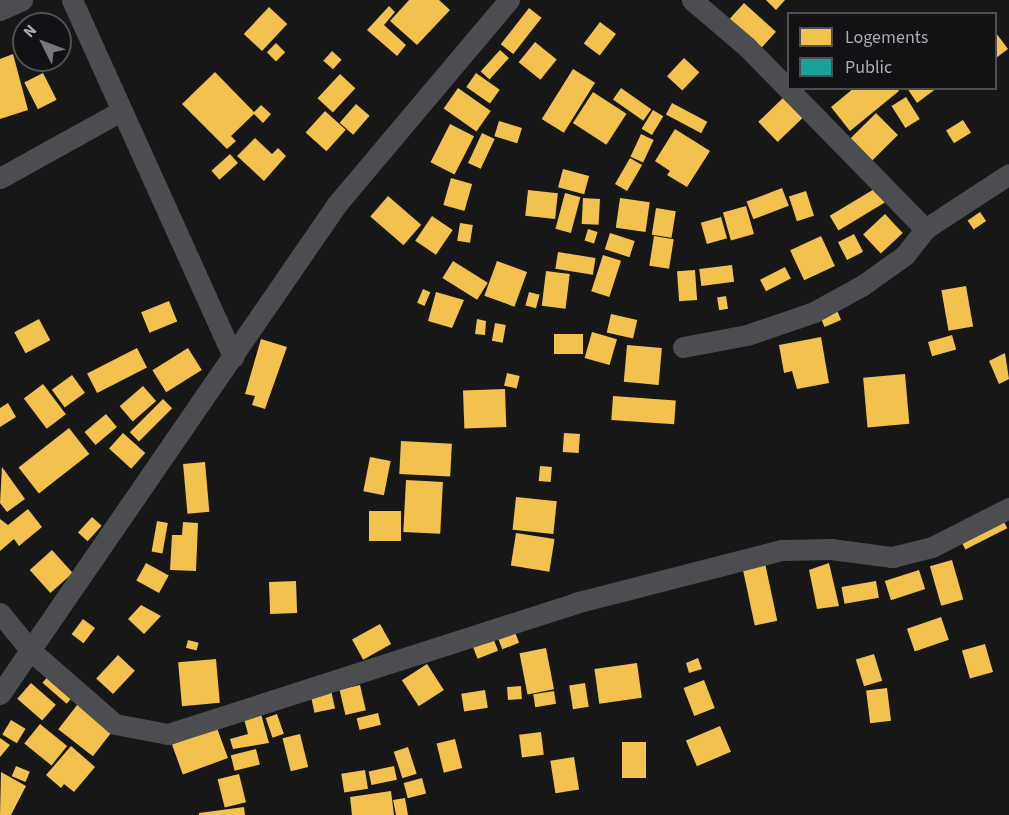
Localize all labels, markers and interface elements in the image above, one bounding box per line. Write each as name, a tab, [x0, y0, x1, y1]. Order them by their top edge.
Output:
north arrow	[12, 12, 72, 72]
legend	[787, 12, 997, 90]
text: N	[18, 20, 42, 43]
text: Logements	[845, 25, 928, 50]
text: Public	[845, 55, 892, 80]

